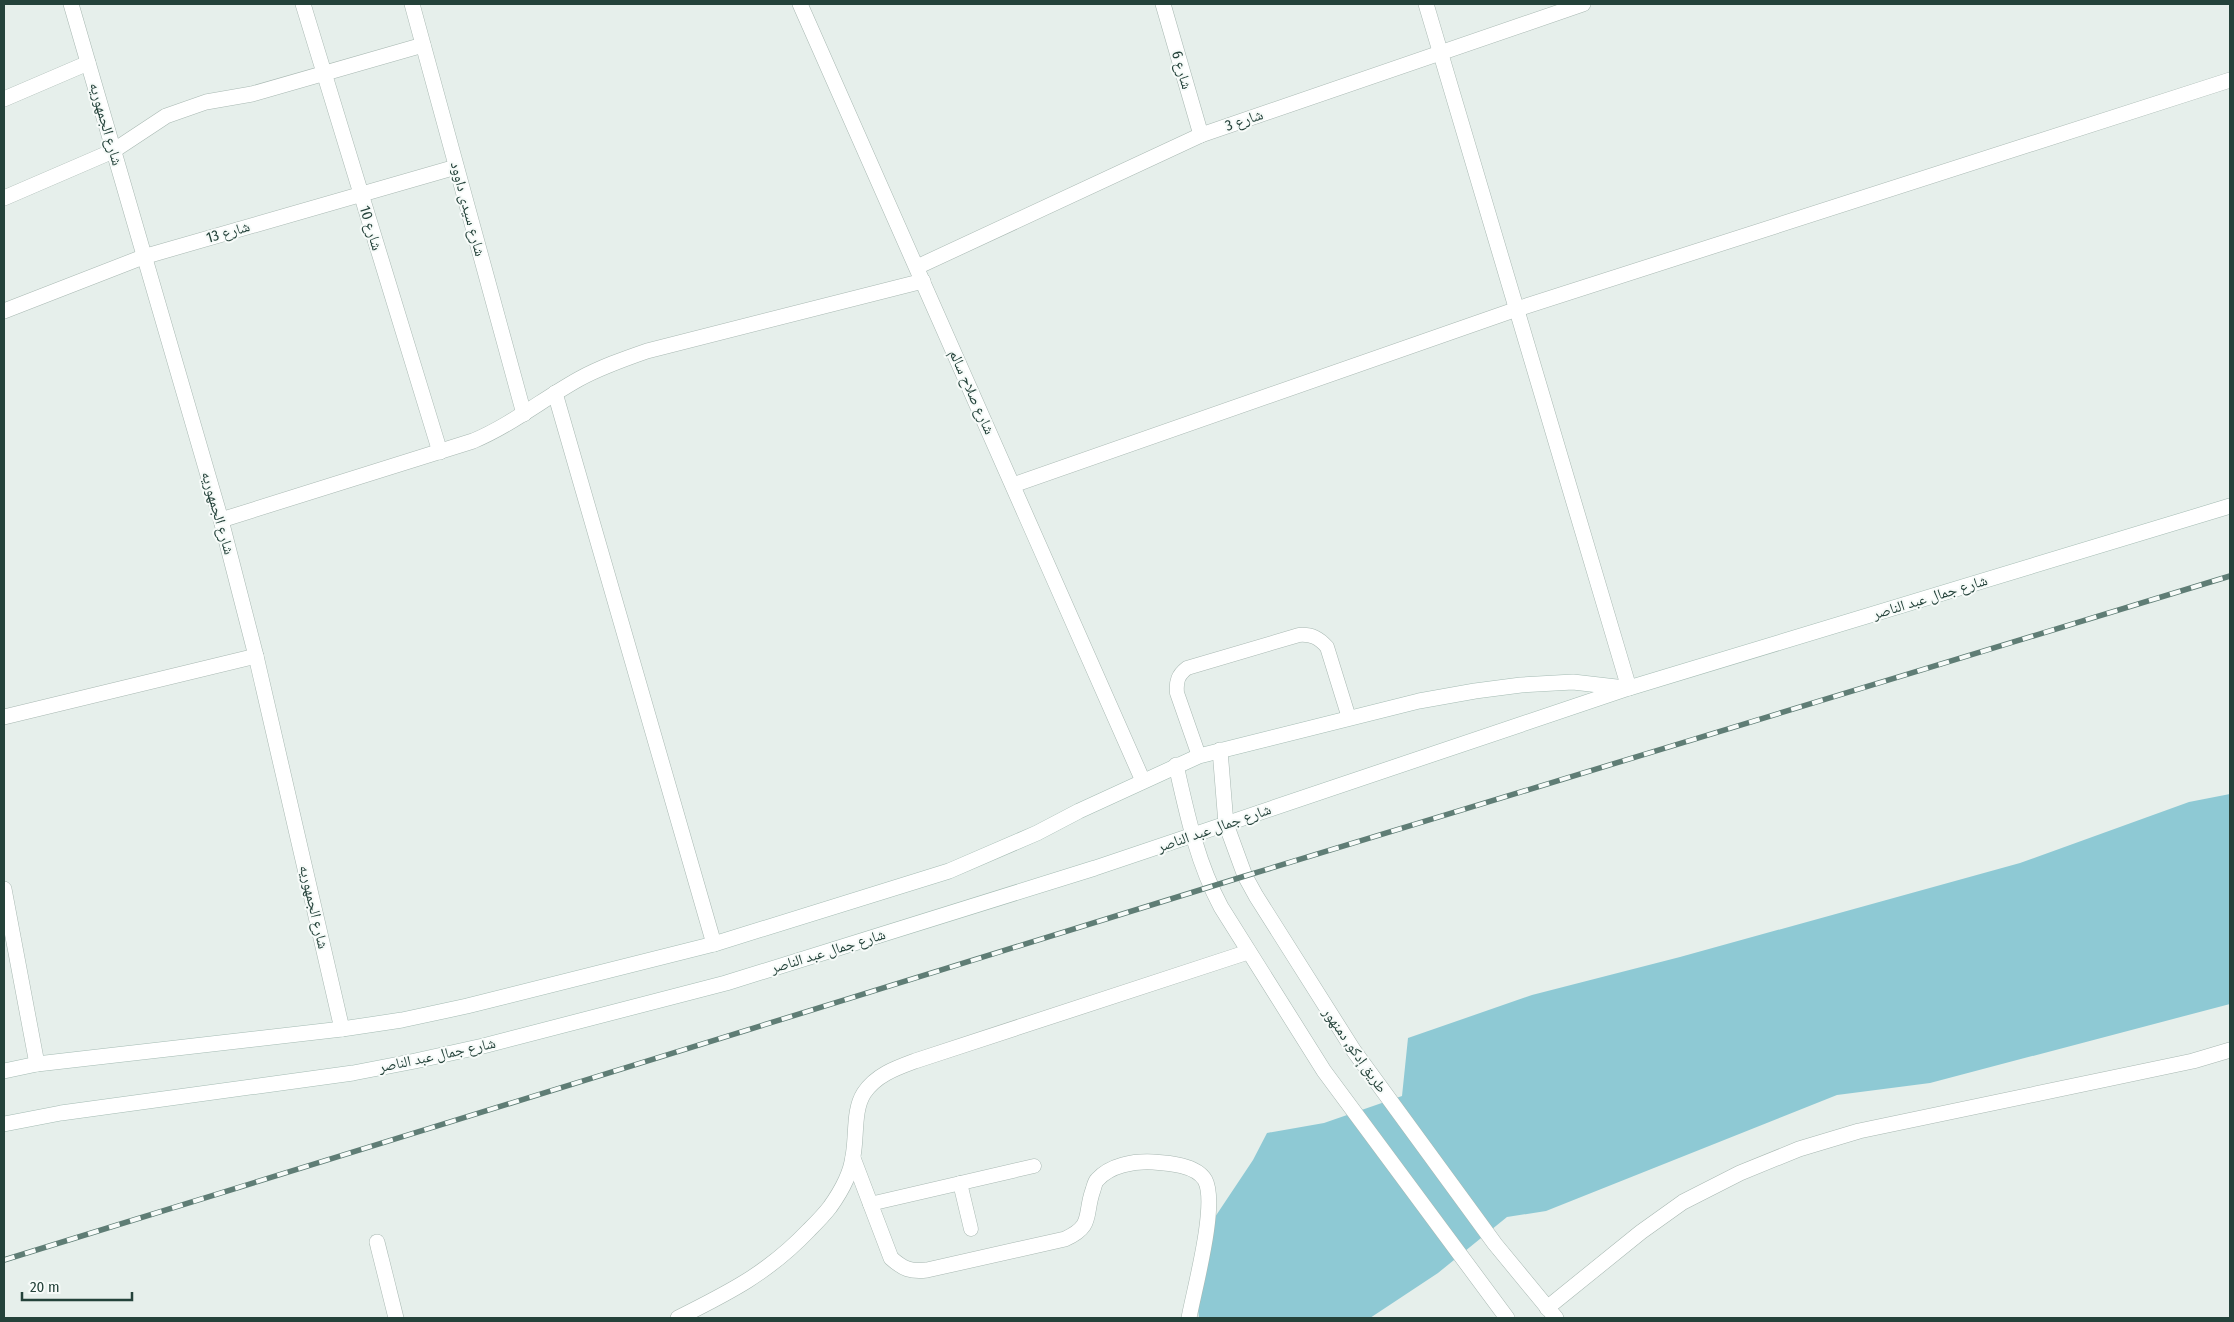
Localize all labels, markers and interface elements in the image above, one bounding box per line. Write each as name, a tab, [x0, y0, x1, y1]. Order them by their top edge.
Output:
street label: شارع 6	[1167, 49, 1196, 92]
street label: شارع الجمهوريه	[85, 80, 126, 168]
street label: شارع 3	[1223, 105, 1266, 136]
street label: شارع سيدى داوود	[446, 160, 489, 259]
street label: شارع 10	[355, 204, 386, 253]
street label: شارع 13	[204, 217, 252, 248]
street label: شارع صلاح سالم	[944, 347, 999, 438]
street label: شارع الجمهوريه	[197, 469, 238, 557]
street label: شارع جمال عبد الناصر	[1869, 571, 1990, 624]
street label: شارع جمال عبد الناصر	[1154, 800, 1274, 857]
street label: شارع الجمهوريه	[295, 863, 332, 951]
street label: شارع جمال عبد الناصر	[767, 925, 888, 978]
street label: طريق إدكو, دمنهور	[1318, 1003, 1391, 1097]
street label: شارع جمال عبد الناصر	[376, 1034, 498, 1077]
scale bar	[22, 1270, 132, 1302]
text: 20 m	[30, 1278, 60, 1296]

